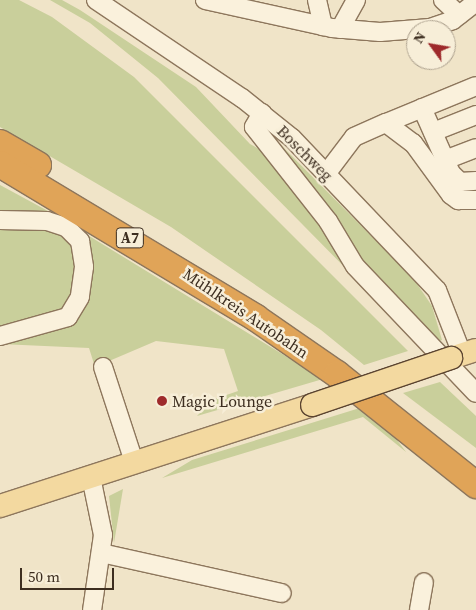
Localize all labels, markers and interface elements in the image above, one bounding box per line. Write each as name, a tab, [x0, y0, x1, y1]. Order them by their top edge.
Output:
north arrow	[406, 20, 456, 70]
text: N	[408, 28, 430, 47]
street label: Boschweg	[273, 121, 337, 185]
road number: A7	[115, 226, 145, 250]
street label: Mühlkreis Autobahn	[180, 264, 312, 362]
place label: Magic Lounge	[172, 391, 272, 411]
marker: Magic Lounge	[156, 395, 168, 407]
scale bar	[22, 558, 116, 590]
text: 50 m	[28, 566, 60, 587]

